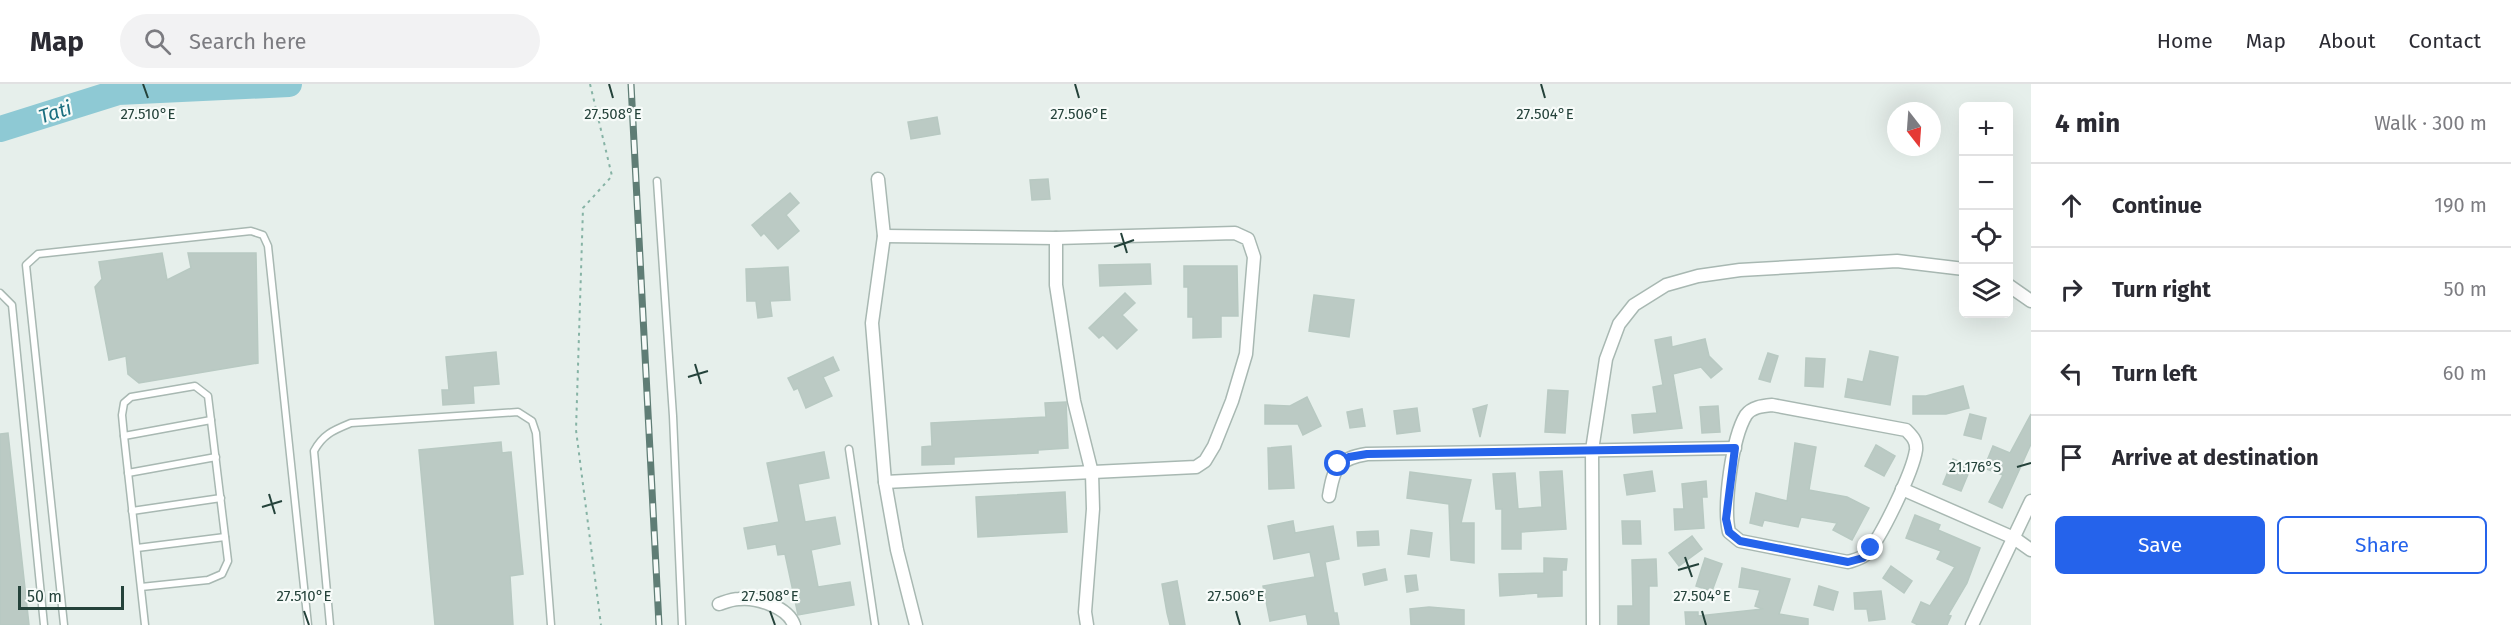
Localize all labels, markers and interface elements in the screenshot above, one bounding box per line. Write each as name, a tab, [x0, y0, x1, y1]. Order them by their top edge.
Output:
search box	[120, 14, 540, 68]
text: Map	[30, 25, 84, 58]
icon: search	[141, 25, 174, 58]
text: Search here	[189, 28, 307, 55]
text: Home	[2157, 28, 2213, 54]
text: Map	[2246, 28, 2286, 54]
text: About	[2319, 28, 2376, 54]
text: Contact	[2409, 28, 2481, 54]
water label: Tati	[36, 95, 75, 129]
north arrow	[1887, 102, 1941, 156]
map controls	[1959, 102, 2013, 318]
button: +	[1959, 102, 2013, 156]
text: 27.510°E	[120, 105, 176, 123]
text: 27.508°E	[584, 105, 642, 123]
text: 27.506°E	[1050, 105, 1108, 123]
text: 27.504°E	[1516, 105, 1574, 123]
text: 4 min	[2055, 108, 2120, 139]
text: Walk · 300 m	[2374, 111, 2487, 135]
button: −	[1959, 156, 2013, 210]
icon: ahead	[2055, 189, 2088, 222]
text: Continue	[2112, 192, 2202, 219]
text: 190 m	[2434, 193, 2487, 217]
button: locate	[1959, 210, 2013, 264]
button: layers	[1959, 264, 2013, 318]
icon: right	[2055, 273, 2088, 306]
text: Turn right	[2112, 276, 2211, 303]
text: 50 m	[2443, 277, 2487, 301]
icon: left	[2055, 357, 2088, 390]
text: Turn left	[2112, 360, 2197, 387]
text: 60 m	[2443, 361, 2487, 385]
icon: arrive	[2055, 441, 2088, 474]
text: Arrive at destination	[2112, 444, 2319, 471]
route start	[1324, 450, 1350, 476]
text: 21.176°S	[1949, 458, 2001, 476]
button: Save	[2055, 516, 2265, 574]
button: Share	[2277, 516, 2487, 574]
route end	[1857, 534, 1883, 560]
scale bar	[18, 583, 124, 610]
text: 50 m	[27, 587, 62, 606]
text: 27.510°E	[276, 587, 332, 605]
text: 27.508°E	[741, 587, 799, 605]
text: 27.506°E	[1207, 587, 1265, 605]
text: 27.504°E	[1673, 587, 1731, 605]

